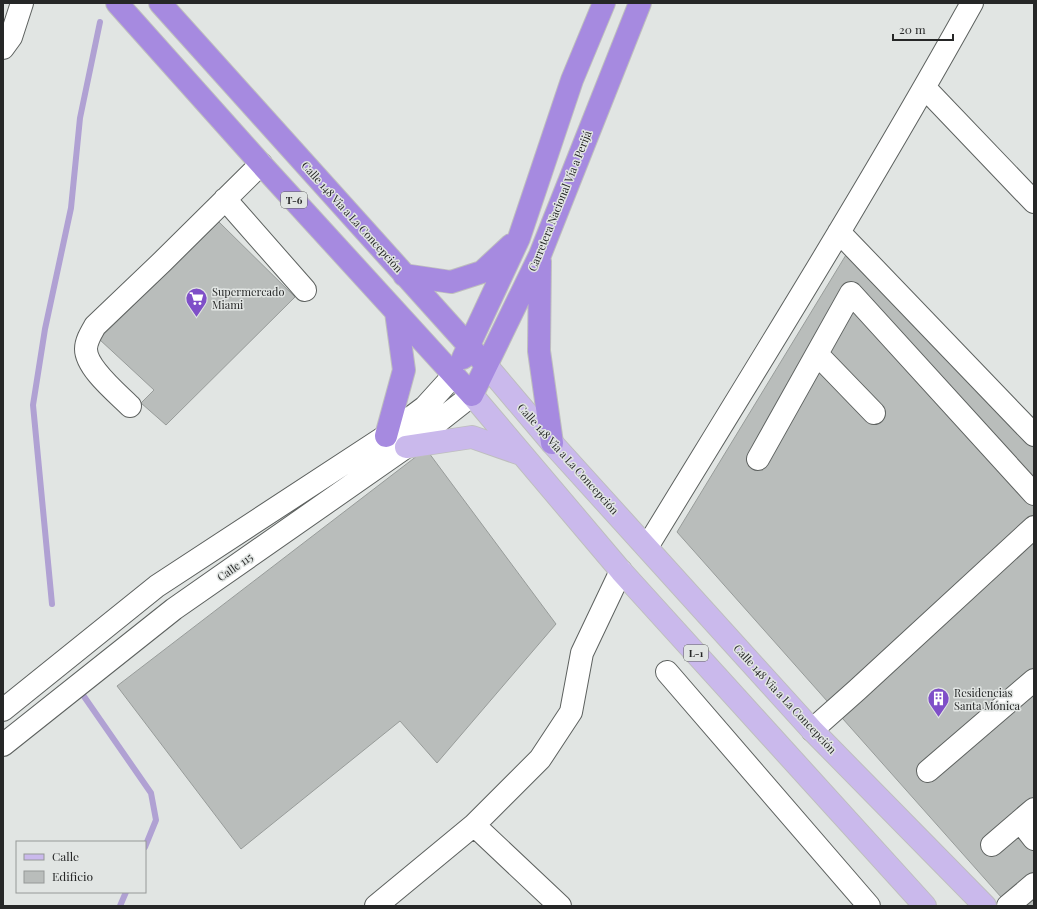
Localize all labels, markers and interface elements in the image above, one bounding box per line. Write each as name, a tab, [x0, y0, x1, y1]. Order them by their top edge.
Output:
scale bar	[893, 16, 953, 42]
text: 20 m	[899, 21, 926, 37]
street label: Carretera Nacional Vía a Perijá	[524, 128, 595, 273]
street label: Calle 148 Via a La Concepción	[299, 158, 407, 276]
road number: T-6	[281, 192, 307, 208]
place label: Supermercado Miami	[212, 284, 284, 312]
supermarket icon: Supermercado Miami	[184, 285, 210, 318]
street label: Calle 148 Via a La Concepción	[515, 400, 623, 518]
street label: Calle 115	[214, 549, 256, 584]
street label: Calle 148 Via a La Concepción	[731, 641, 840, 757]
road number: L-1	[684, 645, 708, 661]
place label: Residencias Santa Mónica	[954, 685, 1021, 713]
building icon: Residencias Santa Mónica	[925, 686, 951, 719]
legend	[16, 841, 146, 893]
text: Calle	[52, 848, 79, 864]
text: Edificio	[52, 868, 94, 884]

